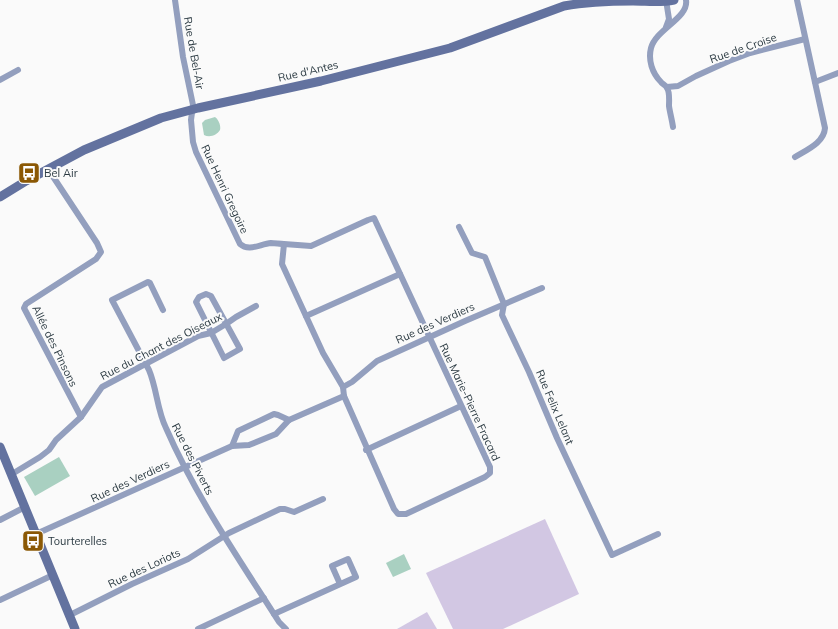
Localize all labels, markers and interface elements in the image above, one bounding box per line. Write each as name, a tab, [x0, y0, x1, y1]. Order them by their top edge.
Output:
street label: Rue de Bel-Air	[181, 16, 207, 90]
street label: Rue de Croise	[708, 30, 778, 66]
street label: Rue d'Antes	[276, 57, 340, 85]
street label: Rue Henri Gregoire	[198, 142, 252, 236]
bus stop icon: Bel Air	[16, 160, 42, 186]
place label: Bel Air	[44, 166, 78, 180]
street label: Rue des Verdiers	[393, 299, 477, 347]
street label: Allée des Pinsons	[29, 303, 81, 389]
street label: Rue du Chant des Oiseaux	[98, 309, 224, 383]
street label: Rue Marie-Pierre Fracard	[437, 341, 503, 463]
street label: Rue Felix Lelant	[533, 367, 577, 447]
street label: Rue des Piverts	[169, 421, 217, 497]
street label: Rue des Verdiers	[88, 457, 172, 505]
bus stop icon: Tourterelles	[20, 528, 46, 554]
place label: Tourterelles	[48, 534, 107, 548]
street label: Rue des Loriots	[106, 545, 182, 591]

